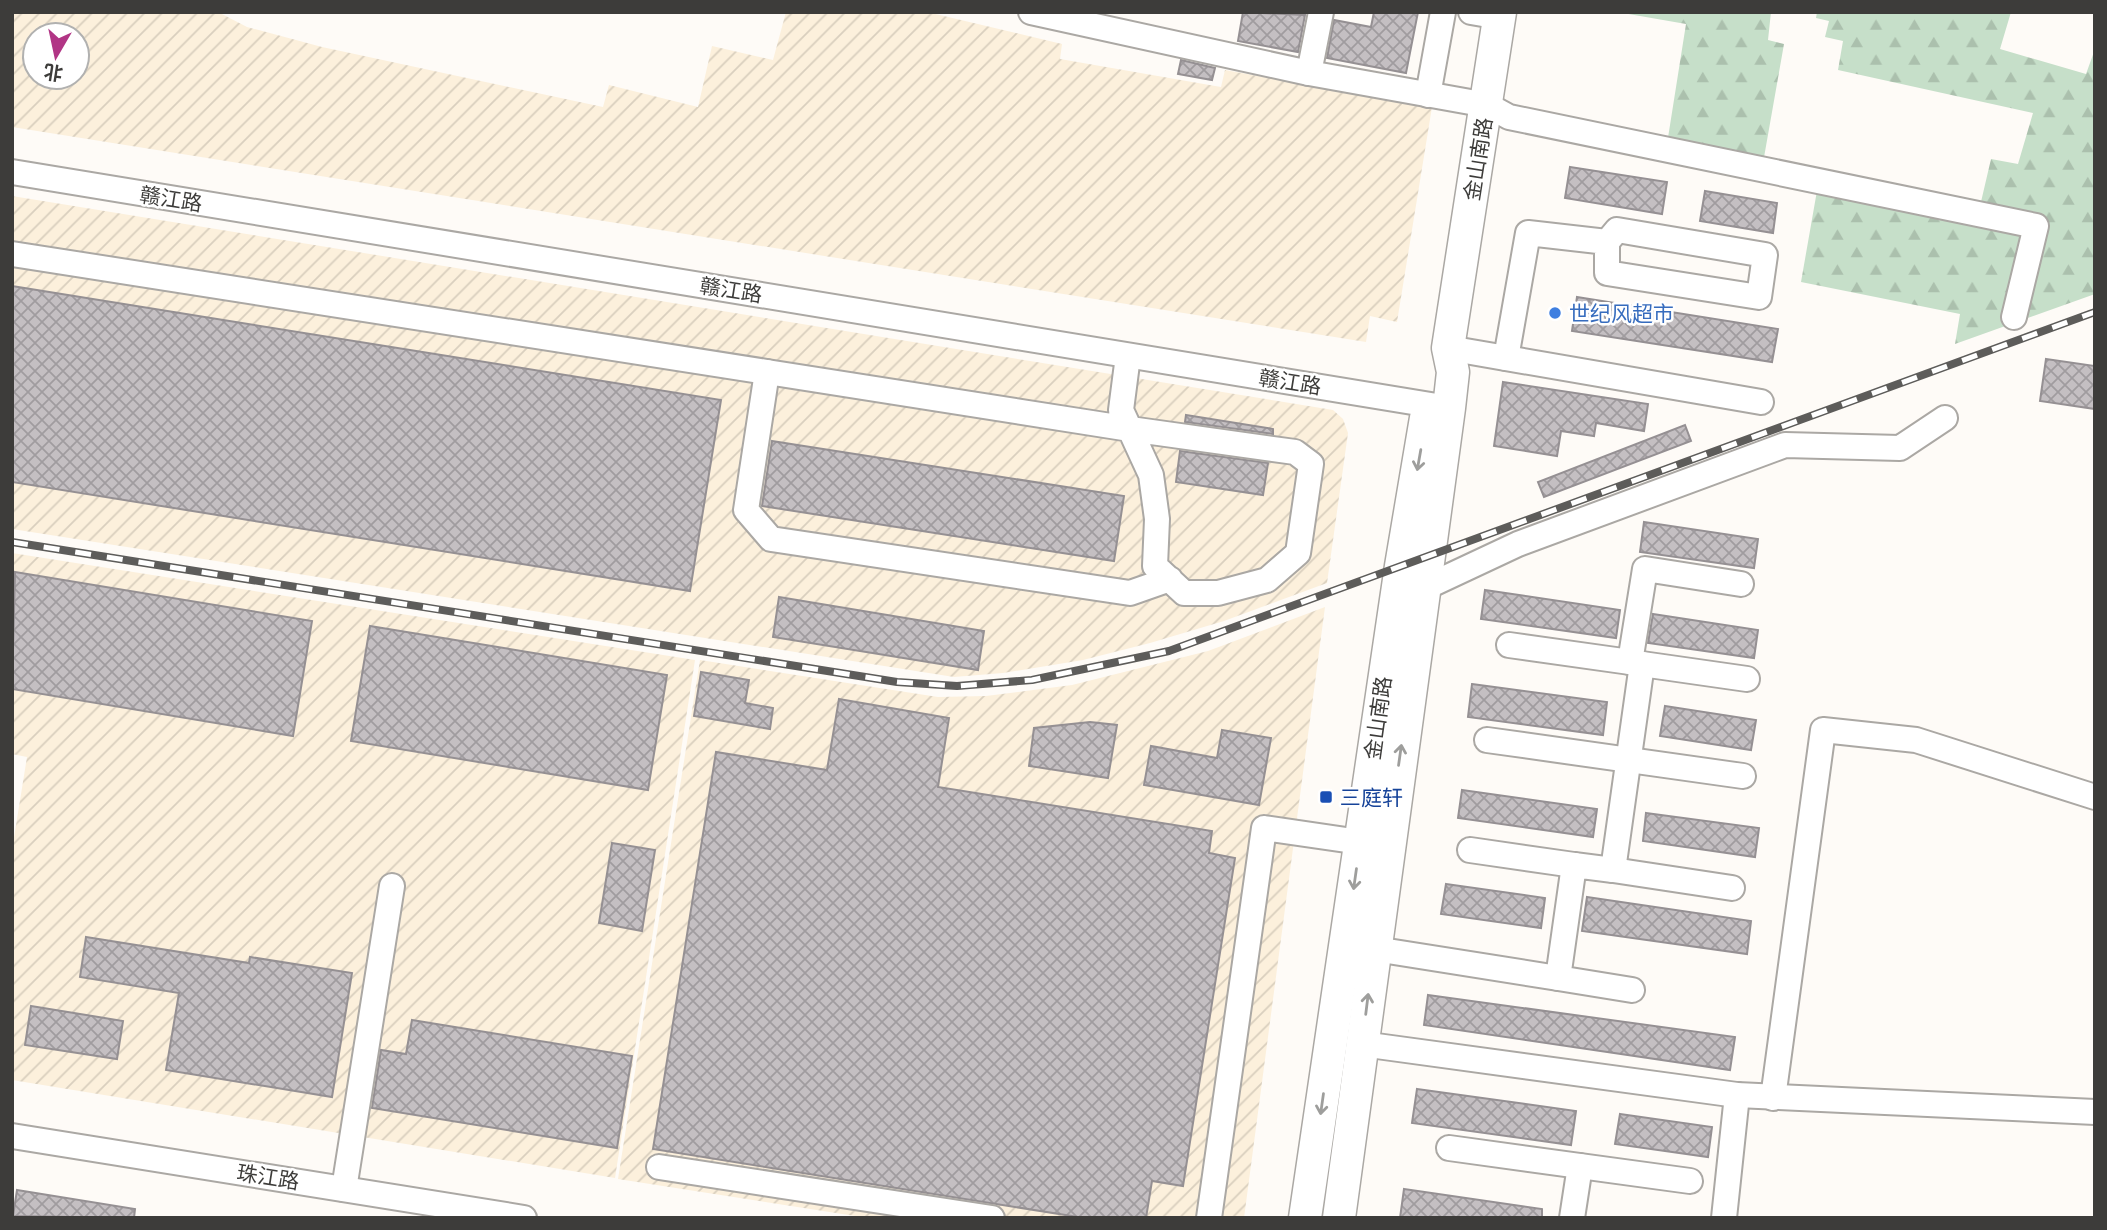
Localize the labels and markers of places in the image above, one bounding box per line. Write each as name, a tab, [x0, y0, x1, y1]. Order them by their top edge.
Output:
place label: 世纪风超市	[1569, 299, 1674, 328]
marker: 世纪风超市	[1547, 305, 1563, 321]
place label: 三庭轩	[1340, 783, 1403, 812]
marker: 三庭轩	[1318, 789, 1334, 805]

